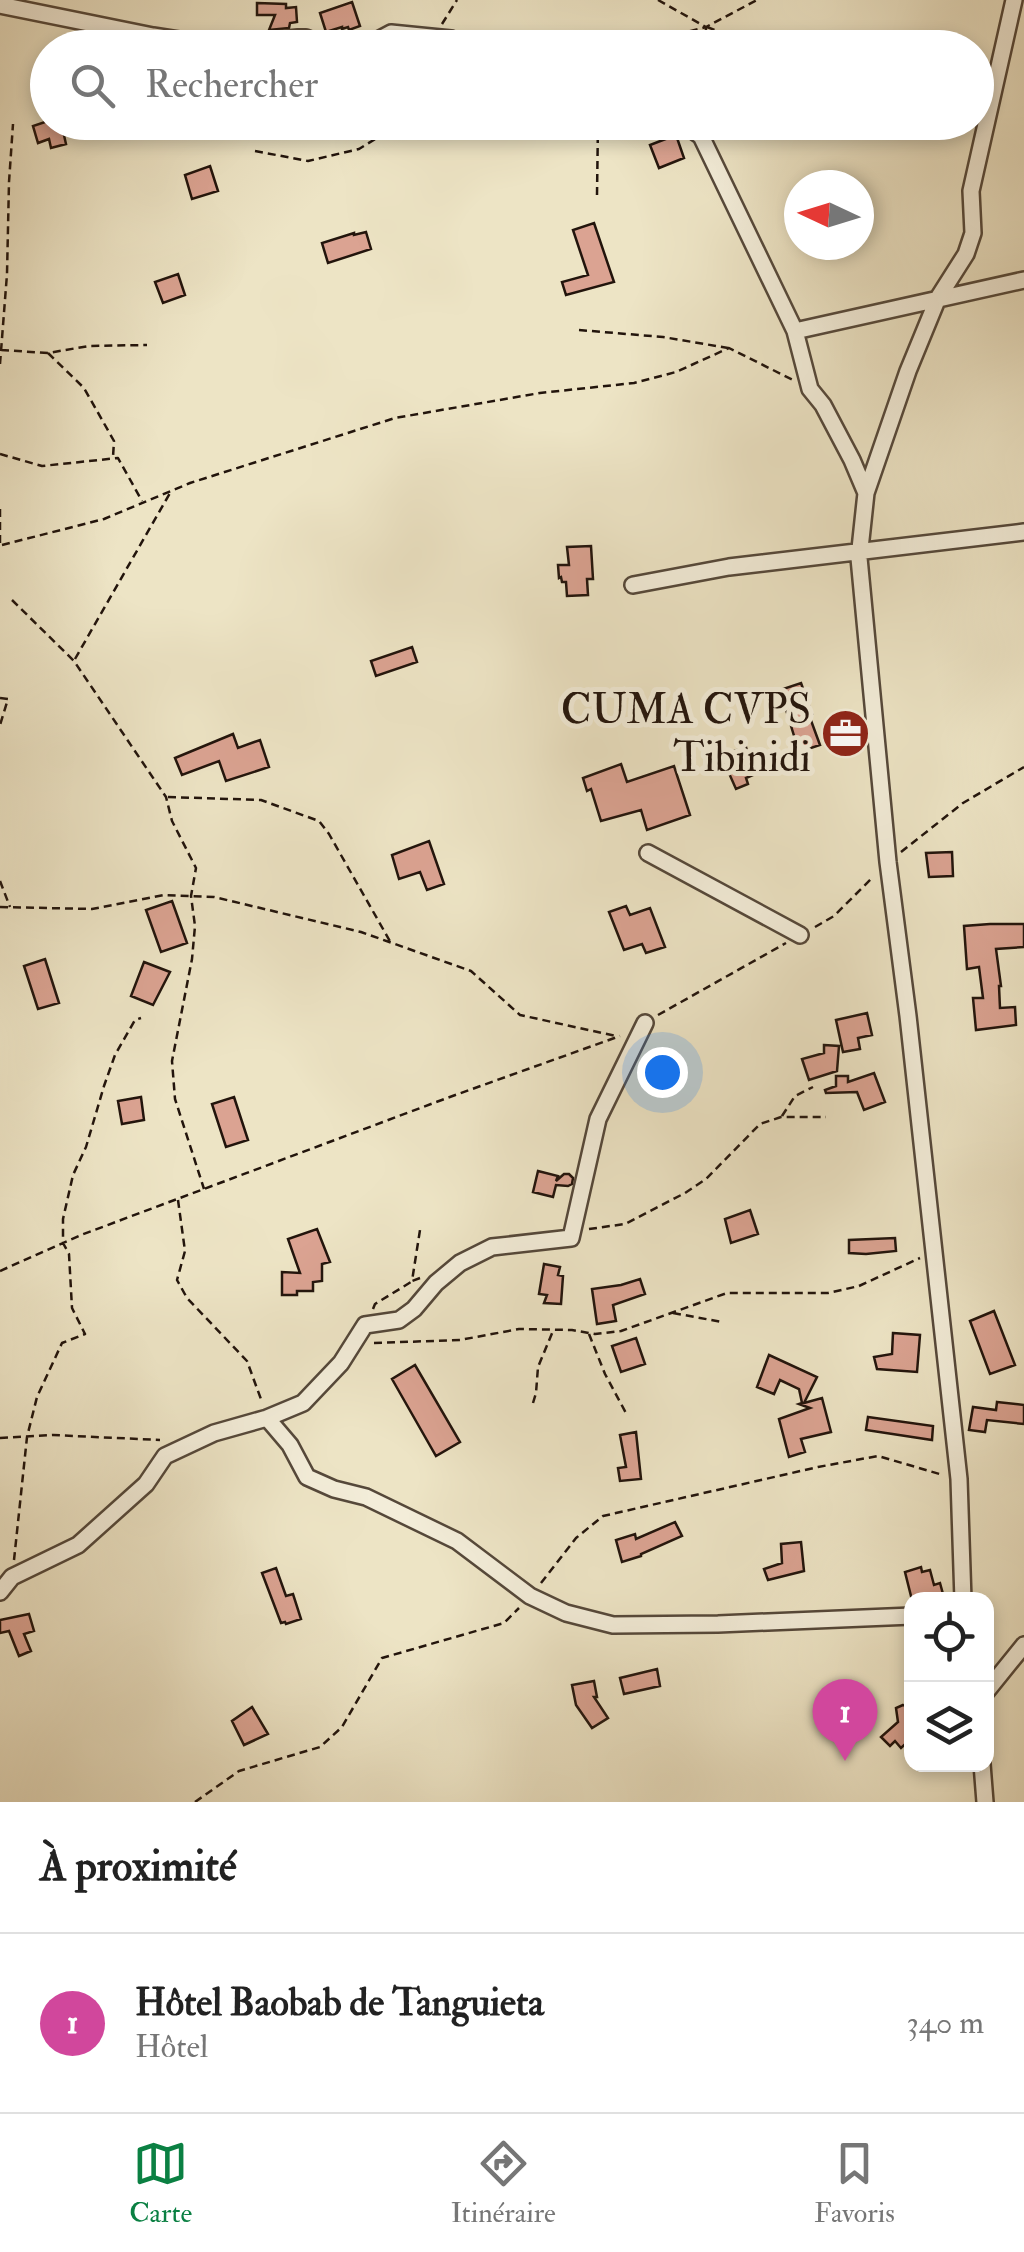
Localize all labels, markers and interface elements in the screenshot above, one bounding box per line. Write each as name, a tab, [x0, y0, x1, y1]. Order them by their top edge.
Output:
search box	[30, 30, 994, 140]
icon: search	[65, 58, 120, 113]
text: Rechercher	[145, 61, 318, 109]
north arrow	[784, 170, 874, 260]
place label: CUMA CVPS Tibinidi	[561, 684, 811, 784]
office icon: CUMA CVPS Tibinidi	[820, 708, 872, 760]
your location	[637, 1047, 688, 1098]
map controls	[904, 1592, 994, 1772]
button: locate	[904, 1592, 994, 1682]
pin: 1	[812, 1678, 878, 1761]
button: layers	[904, 1682, 994, 1772]
text: À proximité	[40, 1841, 236, 1893]
text: Hôtel Baobab de Tanguieta	[135, 1979, 544, 2027]
text: 1	[67, 2003, 78, 2043]
text: 340 m	[907, 2003, 984, 2043]
text: Hôtel	[135, 2027, 208, 2067]
tab: Carte	[129, 2136, 192, 2231]
tab: Itinéraire	[451, 2136, 556, 2231]
tab: Favoris	[814, 2136, 895, 2231]

